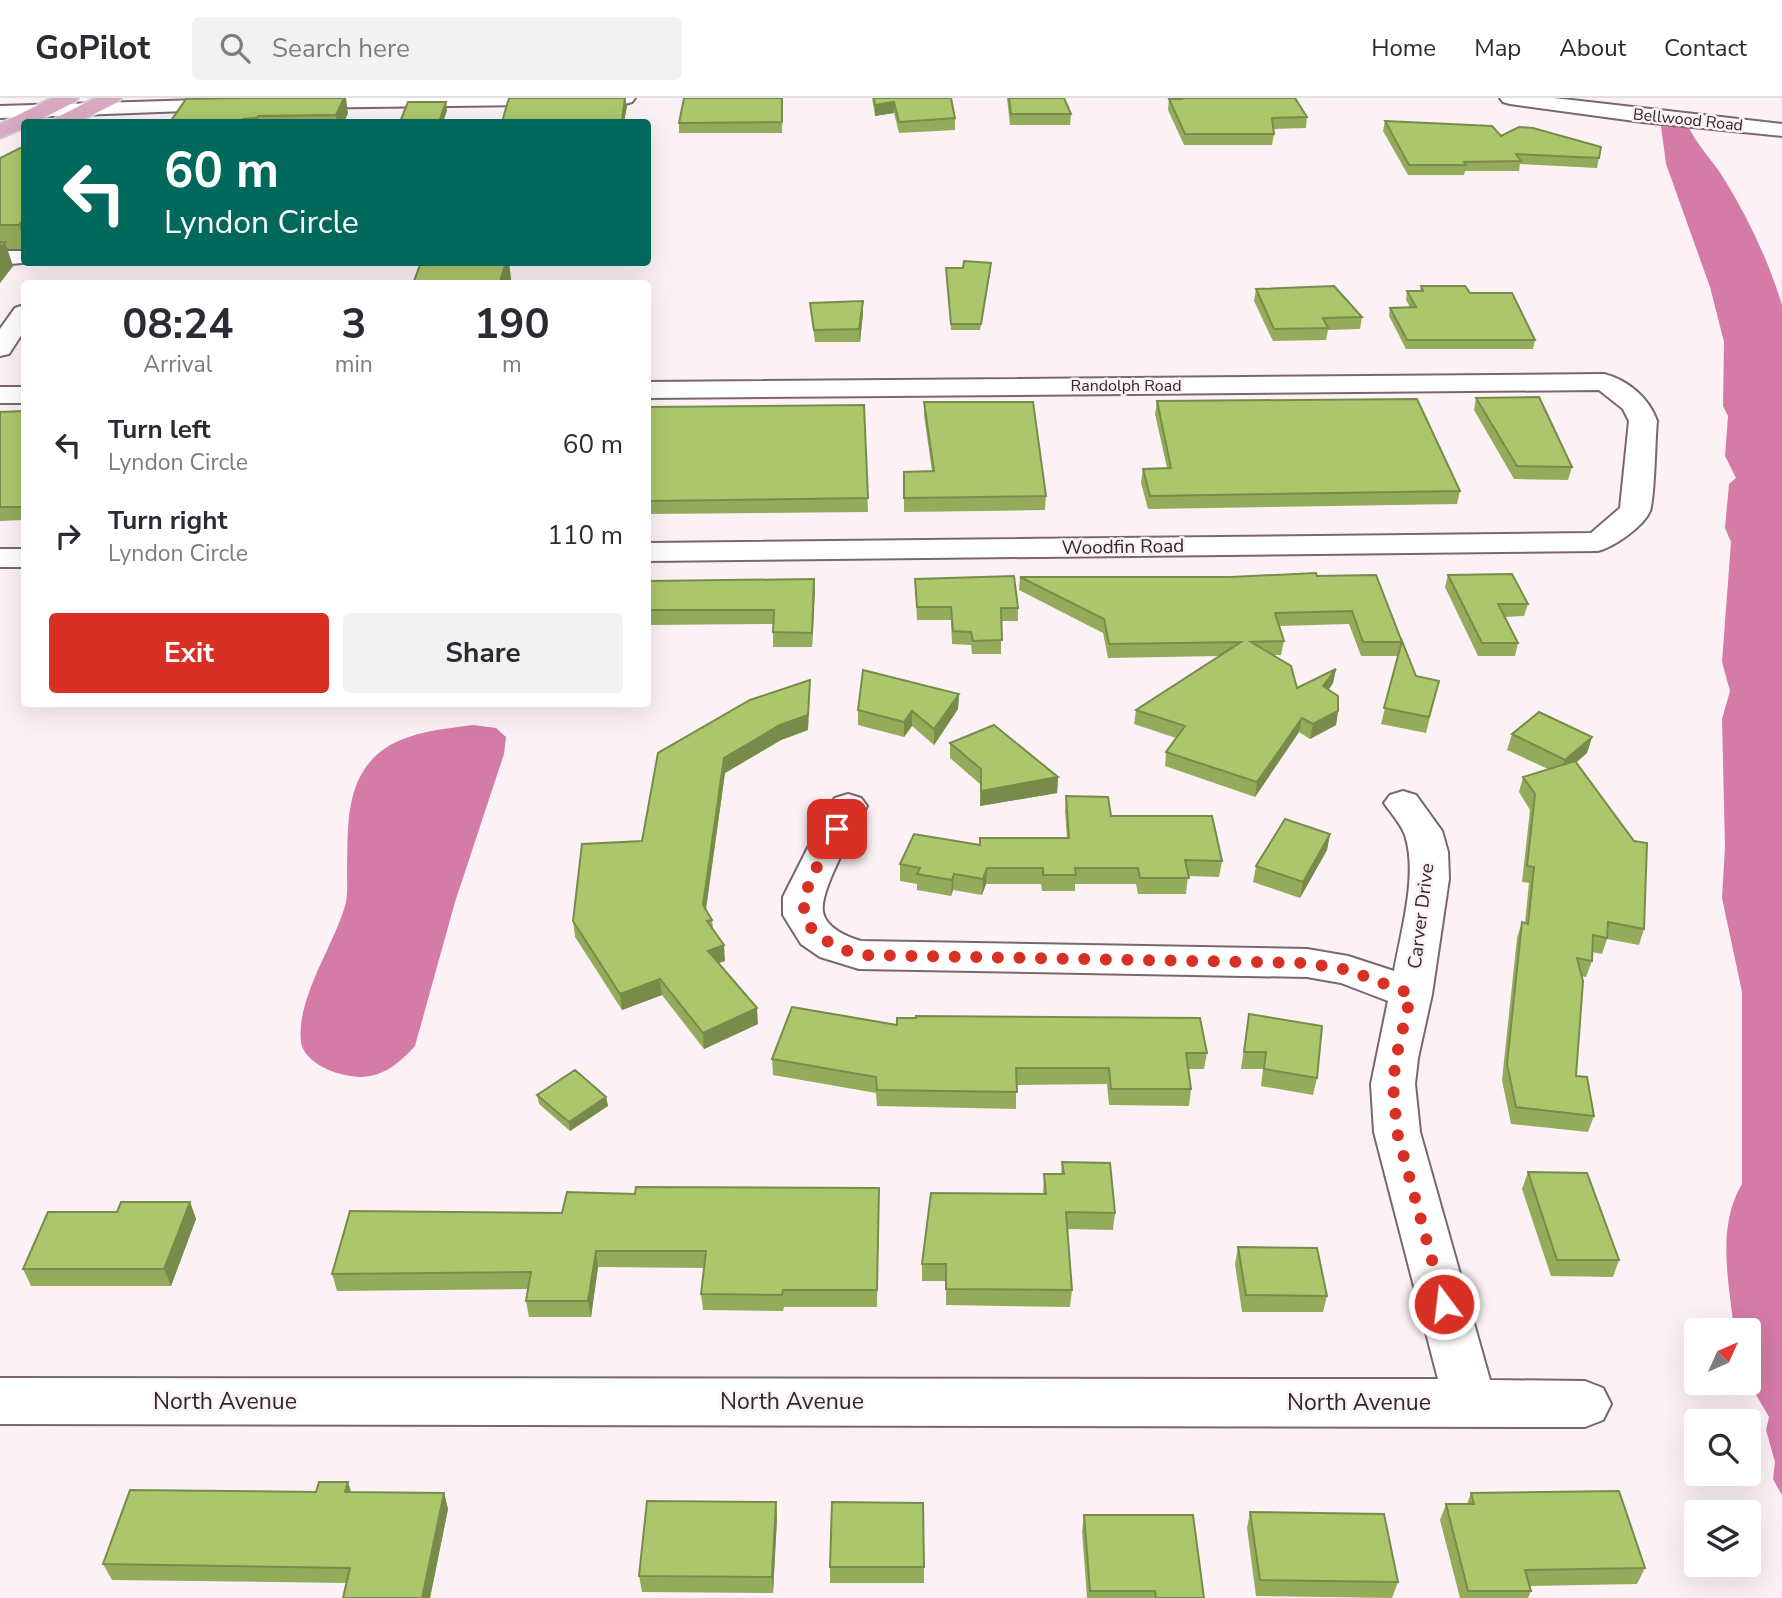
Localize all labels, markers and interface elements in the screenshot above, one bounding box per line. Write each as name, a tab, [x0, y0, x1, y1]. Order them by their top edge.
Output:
search box	[192, 17, 682, 80]
text: GoPilot	[35, 26, 150, 71]
icon: search	[216, 29, 254, 67]
text: Search here	[272, 31, 410, 66]
text: Home	[1371, 32, 1436, 64]
text: Map	[1474, 32, 1521, 64]
text: About	[1559, 32, 1626, 64]
text: Contact	[1664, 32, 1747, 64]
street label: Bellwood Road	[1632, 103, 1744, 137]
text: 60 m	[164, 137, 279, 204]
icon: left	[49, 147, 140, 238]
text: Lyndon Circle	[164, 201, 359, 244]
text: 08:24	[122, 296, 233, 353]
text: 3	[341, 296, 366, 353]
text: 190	[474, 296, 550, 353]
text: Arrival	[143, 349, 212, 380]
text: min	[335, 349, 373, 380]
text: m	[502, 349, 522, 380]
street label: Randolph Road	[1071, 375, 1181, 397]
text: Turn left	[108, 412, 211, 447]
icon: left	[49, 426, 87, 464]
text: 60 m	[563, 427, 623, 462]
text: Lyndon Circle	[108, 447, 248, 478]
text: Turn right	[108, 503, 227, 538]
icon: right	[49, 517, 87, 555]
text: 110 m	[547, 518, 623, 553]
street label: Woodfin Road	[1062, 533, 1184, 561]
text: Lyndon Circle	[108, 538, 248, 569]
button: Exit	[49, 613, 329, 693]
button: Share	[343, 613, 623, 693]
pin	[807, 799, 867, 859]
icon: arrive	[818, 810, 856, 848]
street label: Carver Drive	[1402, 862, 1440, 970]
position arrow	[1407, 1267, 1481, 1341]
north arrow	[1684, 1318, 1760, 1395]
map controls	[1684, 1318, 1761, 1577]
street label: North Avenue	[153, 1386, 297, 1417]
street label: North Avenue	[720, 1386, 864, 1417]
street label: North Avenue	[1287, 1387, 1431, 1418]
button: search	[1684, 1409, 1761, 1486]
button: layers	[1684, 1500, 1761, 1577]

